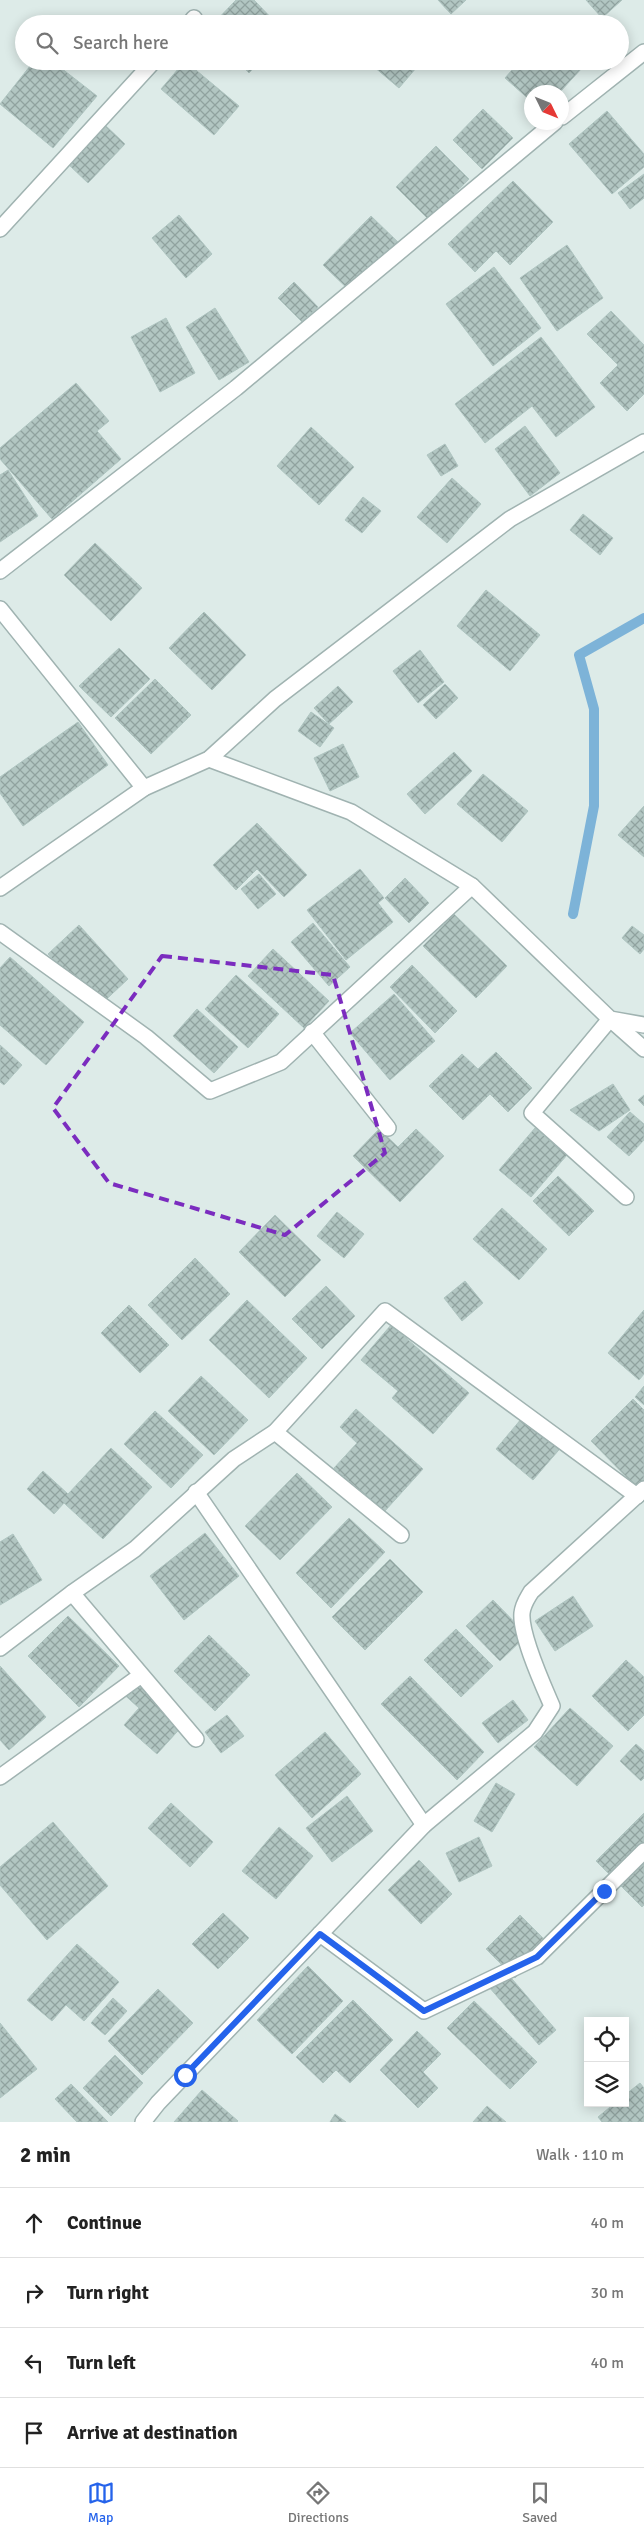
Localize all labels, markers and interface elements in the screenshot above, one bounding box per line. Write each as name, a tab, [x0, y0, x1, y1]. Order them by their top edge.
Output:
search box	[15, 15, 629, 70]
icon: search	[33, 29, 61, 57]
text: Search here	[73, 31, 169, 55]
north arrow	[524, 85, 569, 130]
route end	[593, 1880, 616, 1903]
map controls	[584, 2017, 629, 2107]
button: locate	[584, 2017, 629, 2062]
button: layers	[584, 2062, 629, 2107]
route start	[174, 2064, 197, 2087]
text: 2 min	[20, 2142, 71, 2168]
text: Walk · 110 m	[536, 2145, 624, 2165]
icon: ahead	[20, 2209, 48, 2237]
text: Continue	[67, 2211, 142, 2235]
text: 40 m	[590, 2213, 624, 2233]
icon: right	[20, 2279, 48, 2307]
text: Turn right	[67, 2281, 149, 2305]
text: 30 m	[590, 2283, 624, 2303]
icon: left	[20, 2349, 48, 2377]
text: Turn left	[67, 2351, 136, 2375]
text: 40 m	[590, 2353, 624, 2373]
icon: arrive	[20, 2419, 48, 2447]
text: Arrive at destination	[67, 2421, 238, 2445]
tab: Map	[87, 2479, 115, 2526]
tab: Directions	[288, 2479, 349, 2526]
tab: Saved	[522, 2479, 557, 2526]

